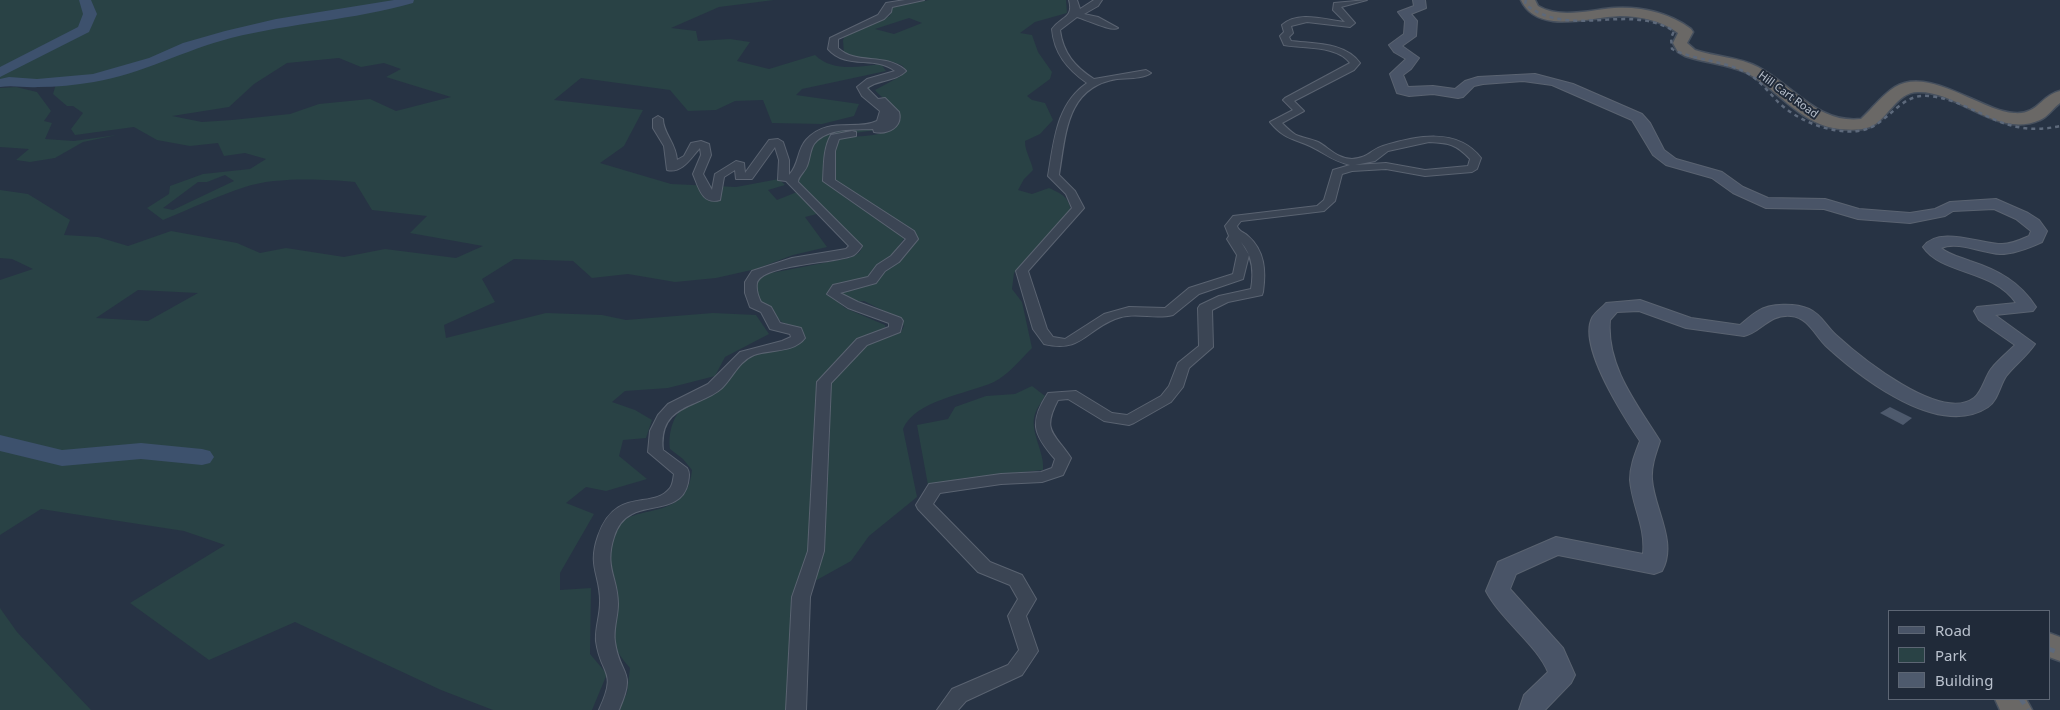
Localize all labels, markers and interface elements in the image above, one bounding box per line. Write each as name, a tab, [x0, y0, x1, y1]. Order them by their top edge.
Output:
street label: Hill Cart Road	[1756, 69, 1820, 121]
legend	[1888, 610, 2050, 700]
text: Road	[1935, 620, 1971, 640]
text: Park	[1935, 645, 1967, 665]
text: Building	[1935, 670, 1993, 690]

